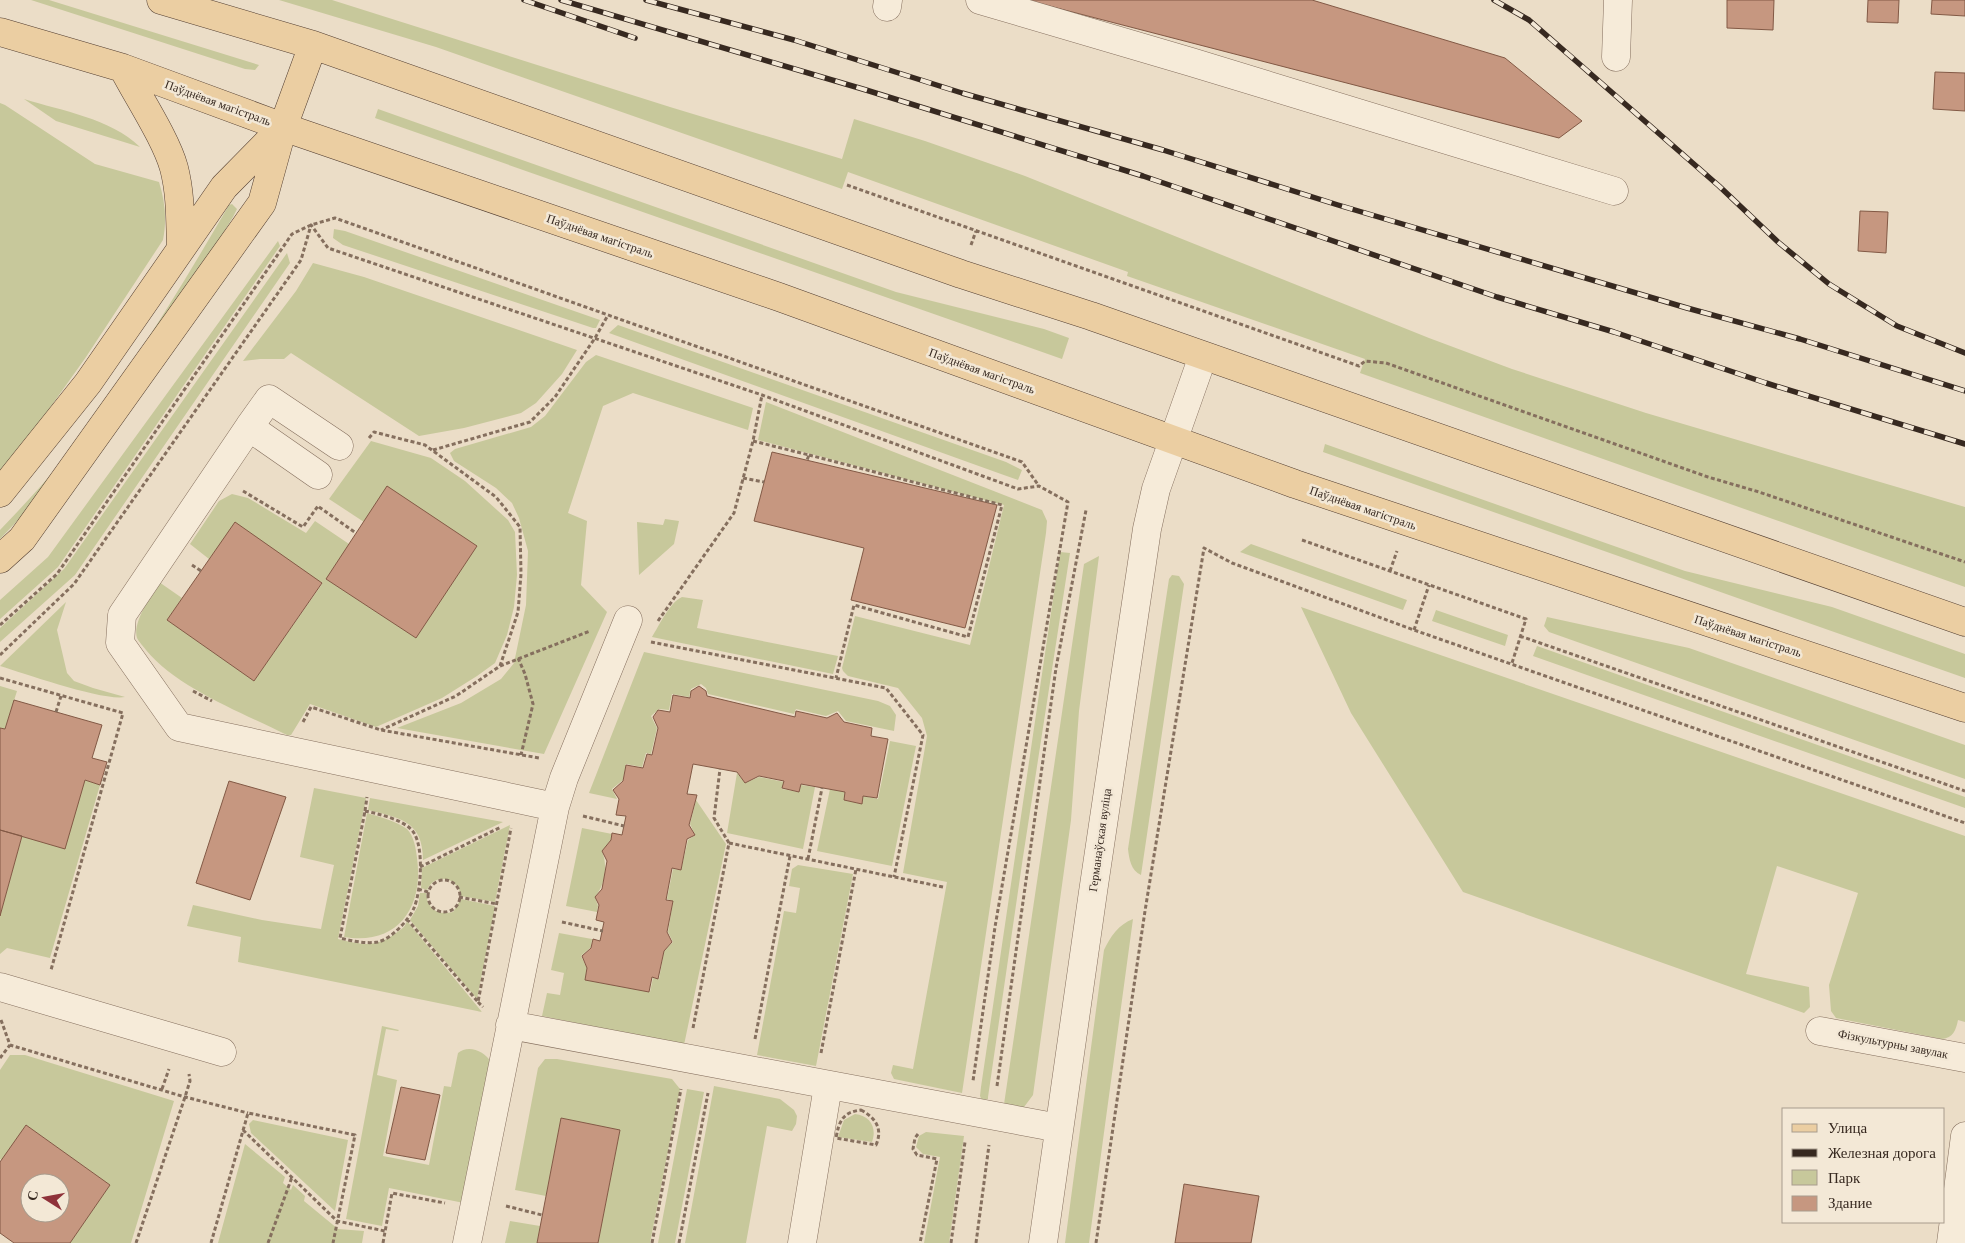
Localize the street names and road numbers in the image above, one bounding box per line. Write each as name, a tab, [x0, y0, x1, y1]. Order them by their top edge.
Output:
street label: Паўднёвая магістраль	[163, 77, 273, 129]
street label: Паўднёвая магістраль	[545, 211, 656, 261]
street label: Паўднёвая магістраль	[927, 345, 1037, 397]
street label: Паўднёвая магістраль	[1308, 483, 1419, 533]
street label: Паўднёвая магістраль	[1693, 612, 1804, 660]
street label: Германаўская вуліца	[1086, 787, 1114, 893]
street label: Фізкультурны завулак	[1837, 1026, 1950, 1062]

